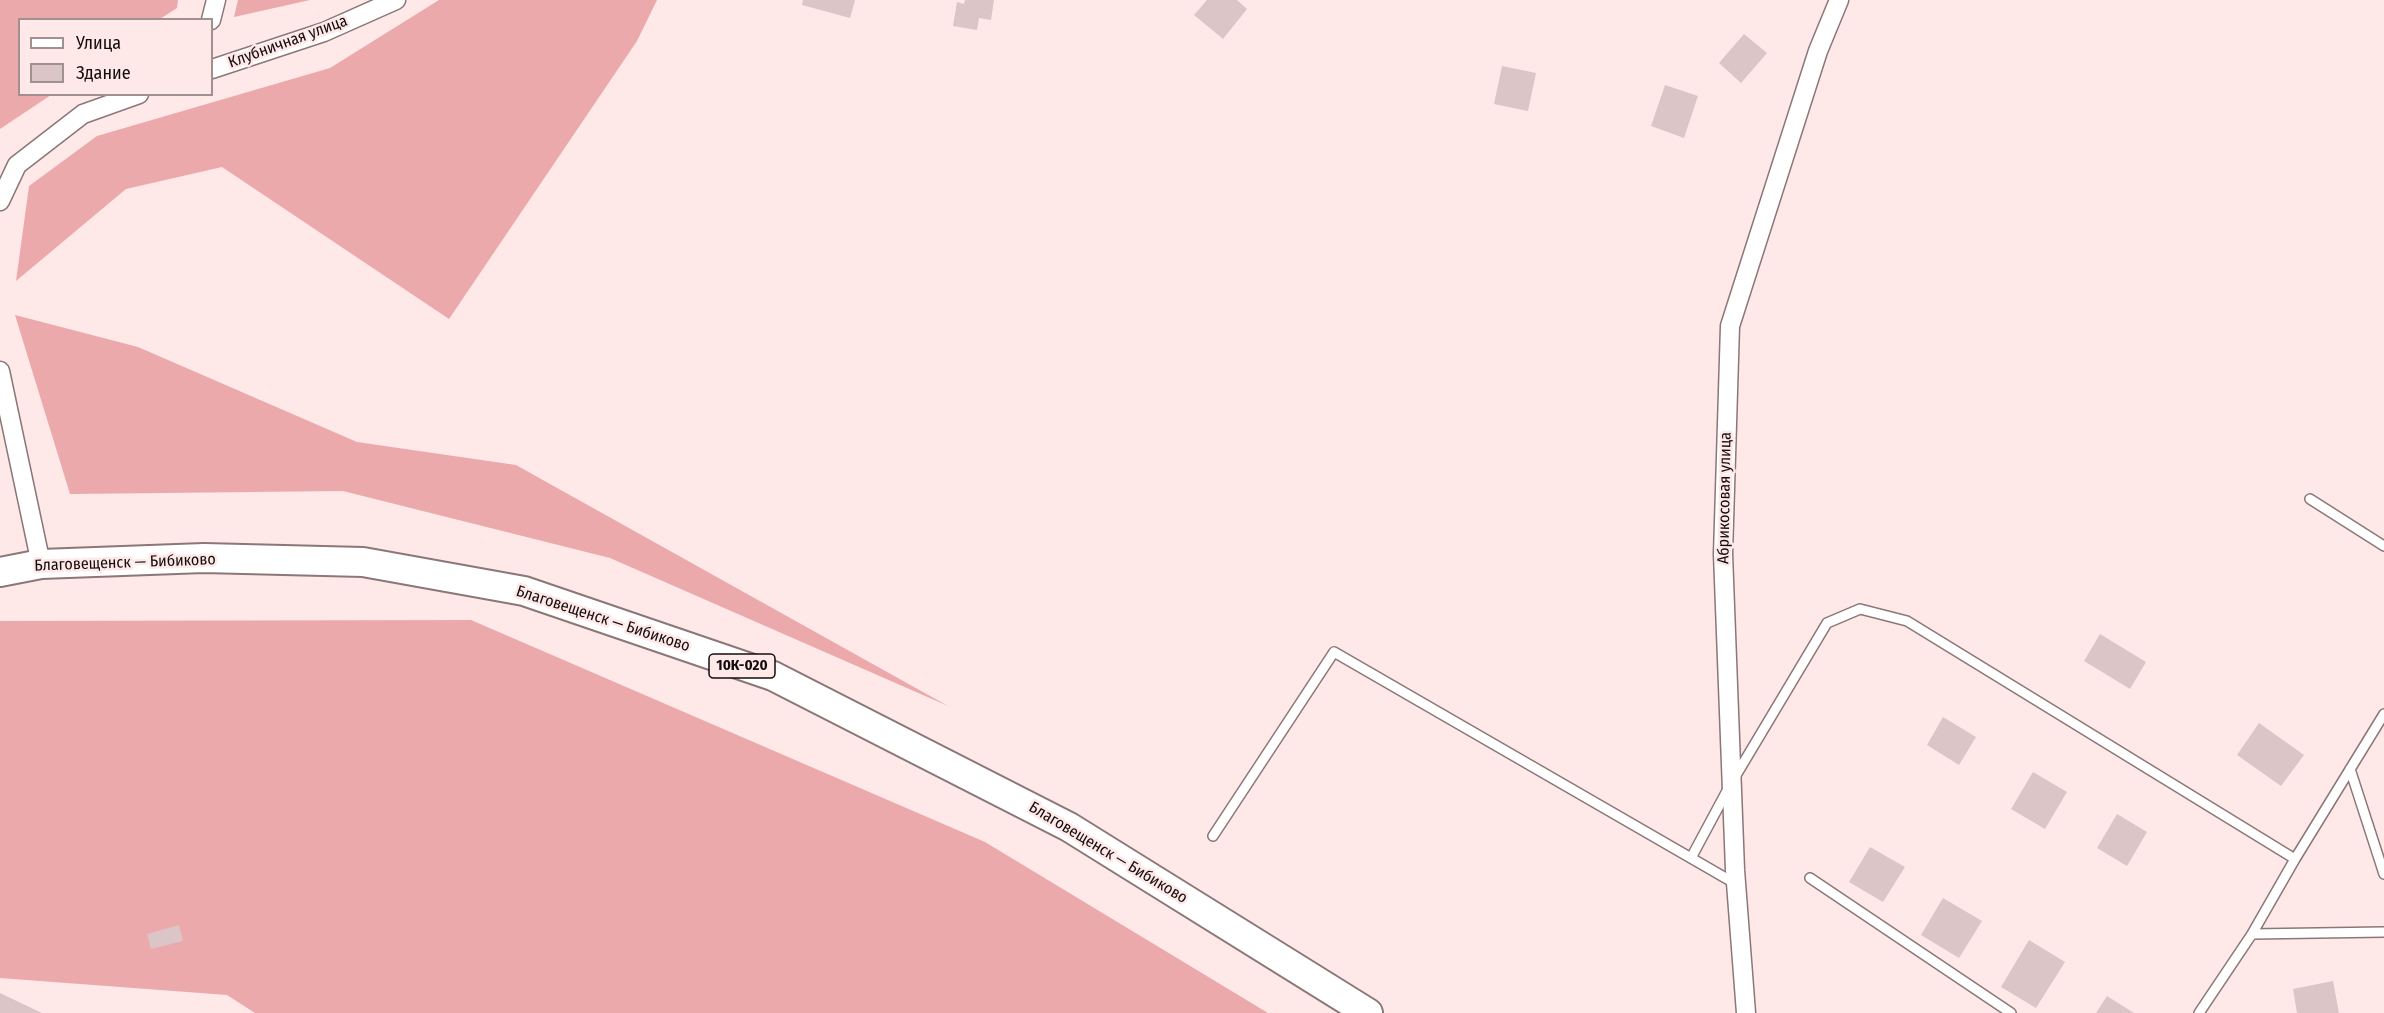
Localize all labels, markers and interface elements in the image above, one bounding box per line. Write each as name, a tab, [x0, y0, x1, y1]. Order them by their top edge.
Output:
street label: Клубничная улица	[226, 12, 350, 72]
legend	[18, 18, 213, 96]
text: Улица	[76, 32, 121, 54]
text: Здание	[76, 62, 131, 84]
street label: Абрикосовая улица	[1714, 432, 1736, 564]
street label: Благовещенск — Бибиково	[34, 550, 216, 576]
street label: Благовещенск — Бибиково	[514, 582, 692, 656]
road number: 10К-020	[709, 654, 775, 678]
street label: Благовещенск — Бибиково	[1025, 798, 1191, 908]

